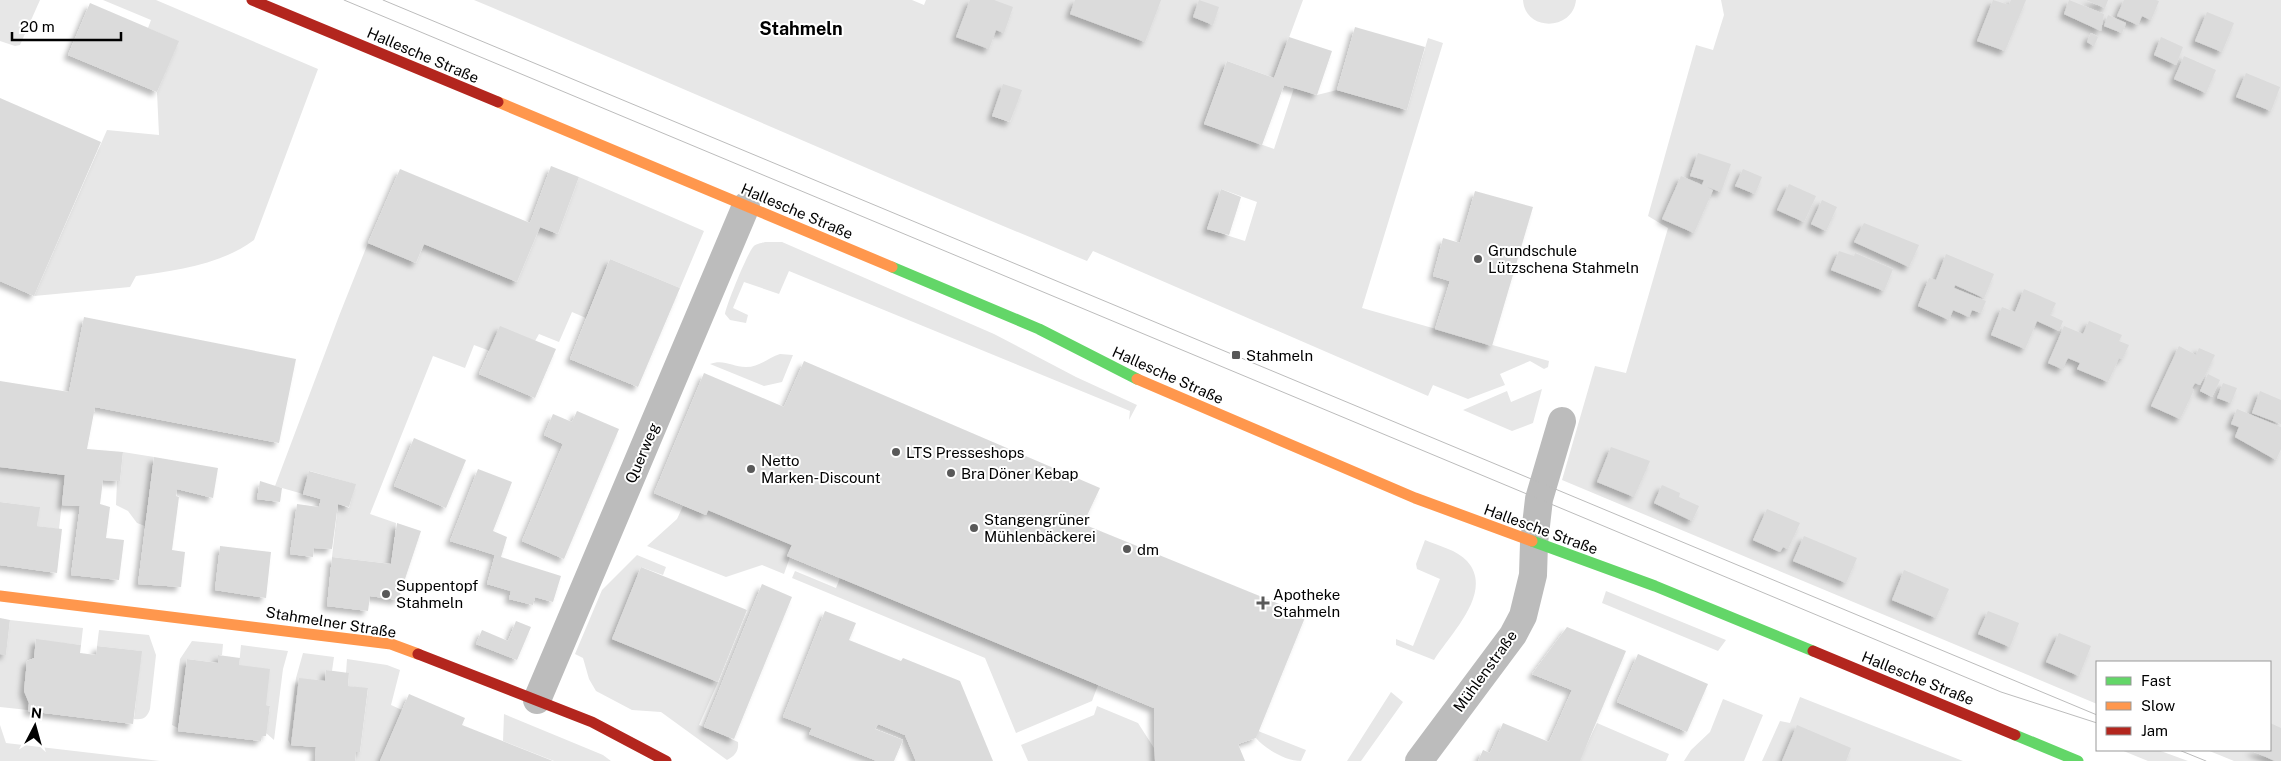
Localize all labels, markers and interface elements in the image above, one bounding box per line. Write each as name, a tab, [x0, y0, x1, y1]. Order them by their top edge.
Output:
scale bar	[12, 10, 121, 42]
text: 20 m	[20, 18, 55, 35]
district label: Stahmeln	[759, 18, 843, 39]
street label: Hallesche Straße	[365, 24, 481, 86]
street label: Hallesche Straße	[739, 180, 855, 242]
place label: Grundschule Lützschena Stahmeln	[1488, 242, 1639, 276]
marker: Grundschule Lützschena Stahmeln	[1472, 253, 1484, 265]
street label: Hallesche Straße	[1110, 343, 1226, 407]
place label: Stahmeln	[1246, 347, 1313, 364]
marker: Stahmeln	[1230, 349, 1242, 361]
street label: Querweg	[622, 420, 662, 486]
place label: LTS Presseshops	[906, 444, 1024, 461]
marker: LTS Presseshops	[890, 446, 902, 458]
place label: Netto Marken-Discount	[761, 452, 881, 486]
marker: Netto Marken-Discount	[745, 463, 757, 475]
place label: Bra Döner Kebap	[961, 465, 1079, 482]
marker: Bra Döner Kebap	[945, 467, 957, 479]
street label: Hallesche Straße	[1482, 501, 1600, 557]
place label: Stangengrüner Mühlenbäckerei	[984, 511, 1096, 545]
marker: Stangengrüner Mühlenbäckerei	[968, 522, 980, 534]
place label: dm	[1137, 541, 1159, 558]
marker: dm	[1121, 543, 1133, 555]
place label: Suppentopf Stahmeln	[396, 577, 478, 611]
place label: Apotheke Stahmeln	[1273, 586, 1340, 620]
marker: Suppentopf Stahmeln	[380, 588, 392, 600]
marker: Apotheke Stahmeln	[1257, 597, 1269, 609]
street label: Stahmelner Straße	[265, 603, 397, 641]
street label: Mühlenstraße	[1450, 627, 1520, 715]
street label: Hallesche Straße	[1859, 648, 1977, 708]
legend	[2096, 661, 2271, 751]
text: Fast	[2141, 672, 2171, 689]
text: Slow	[2141, 697, 2176, 714]
north arrow	[10, 701, 60, 751]
text: N	[30, 705, 43, 722]
text: Jam	[2141, 722, 2168, 739]

